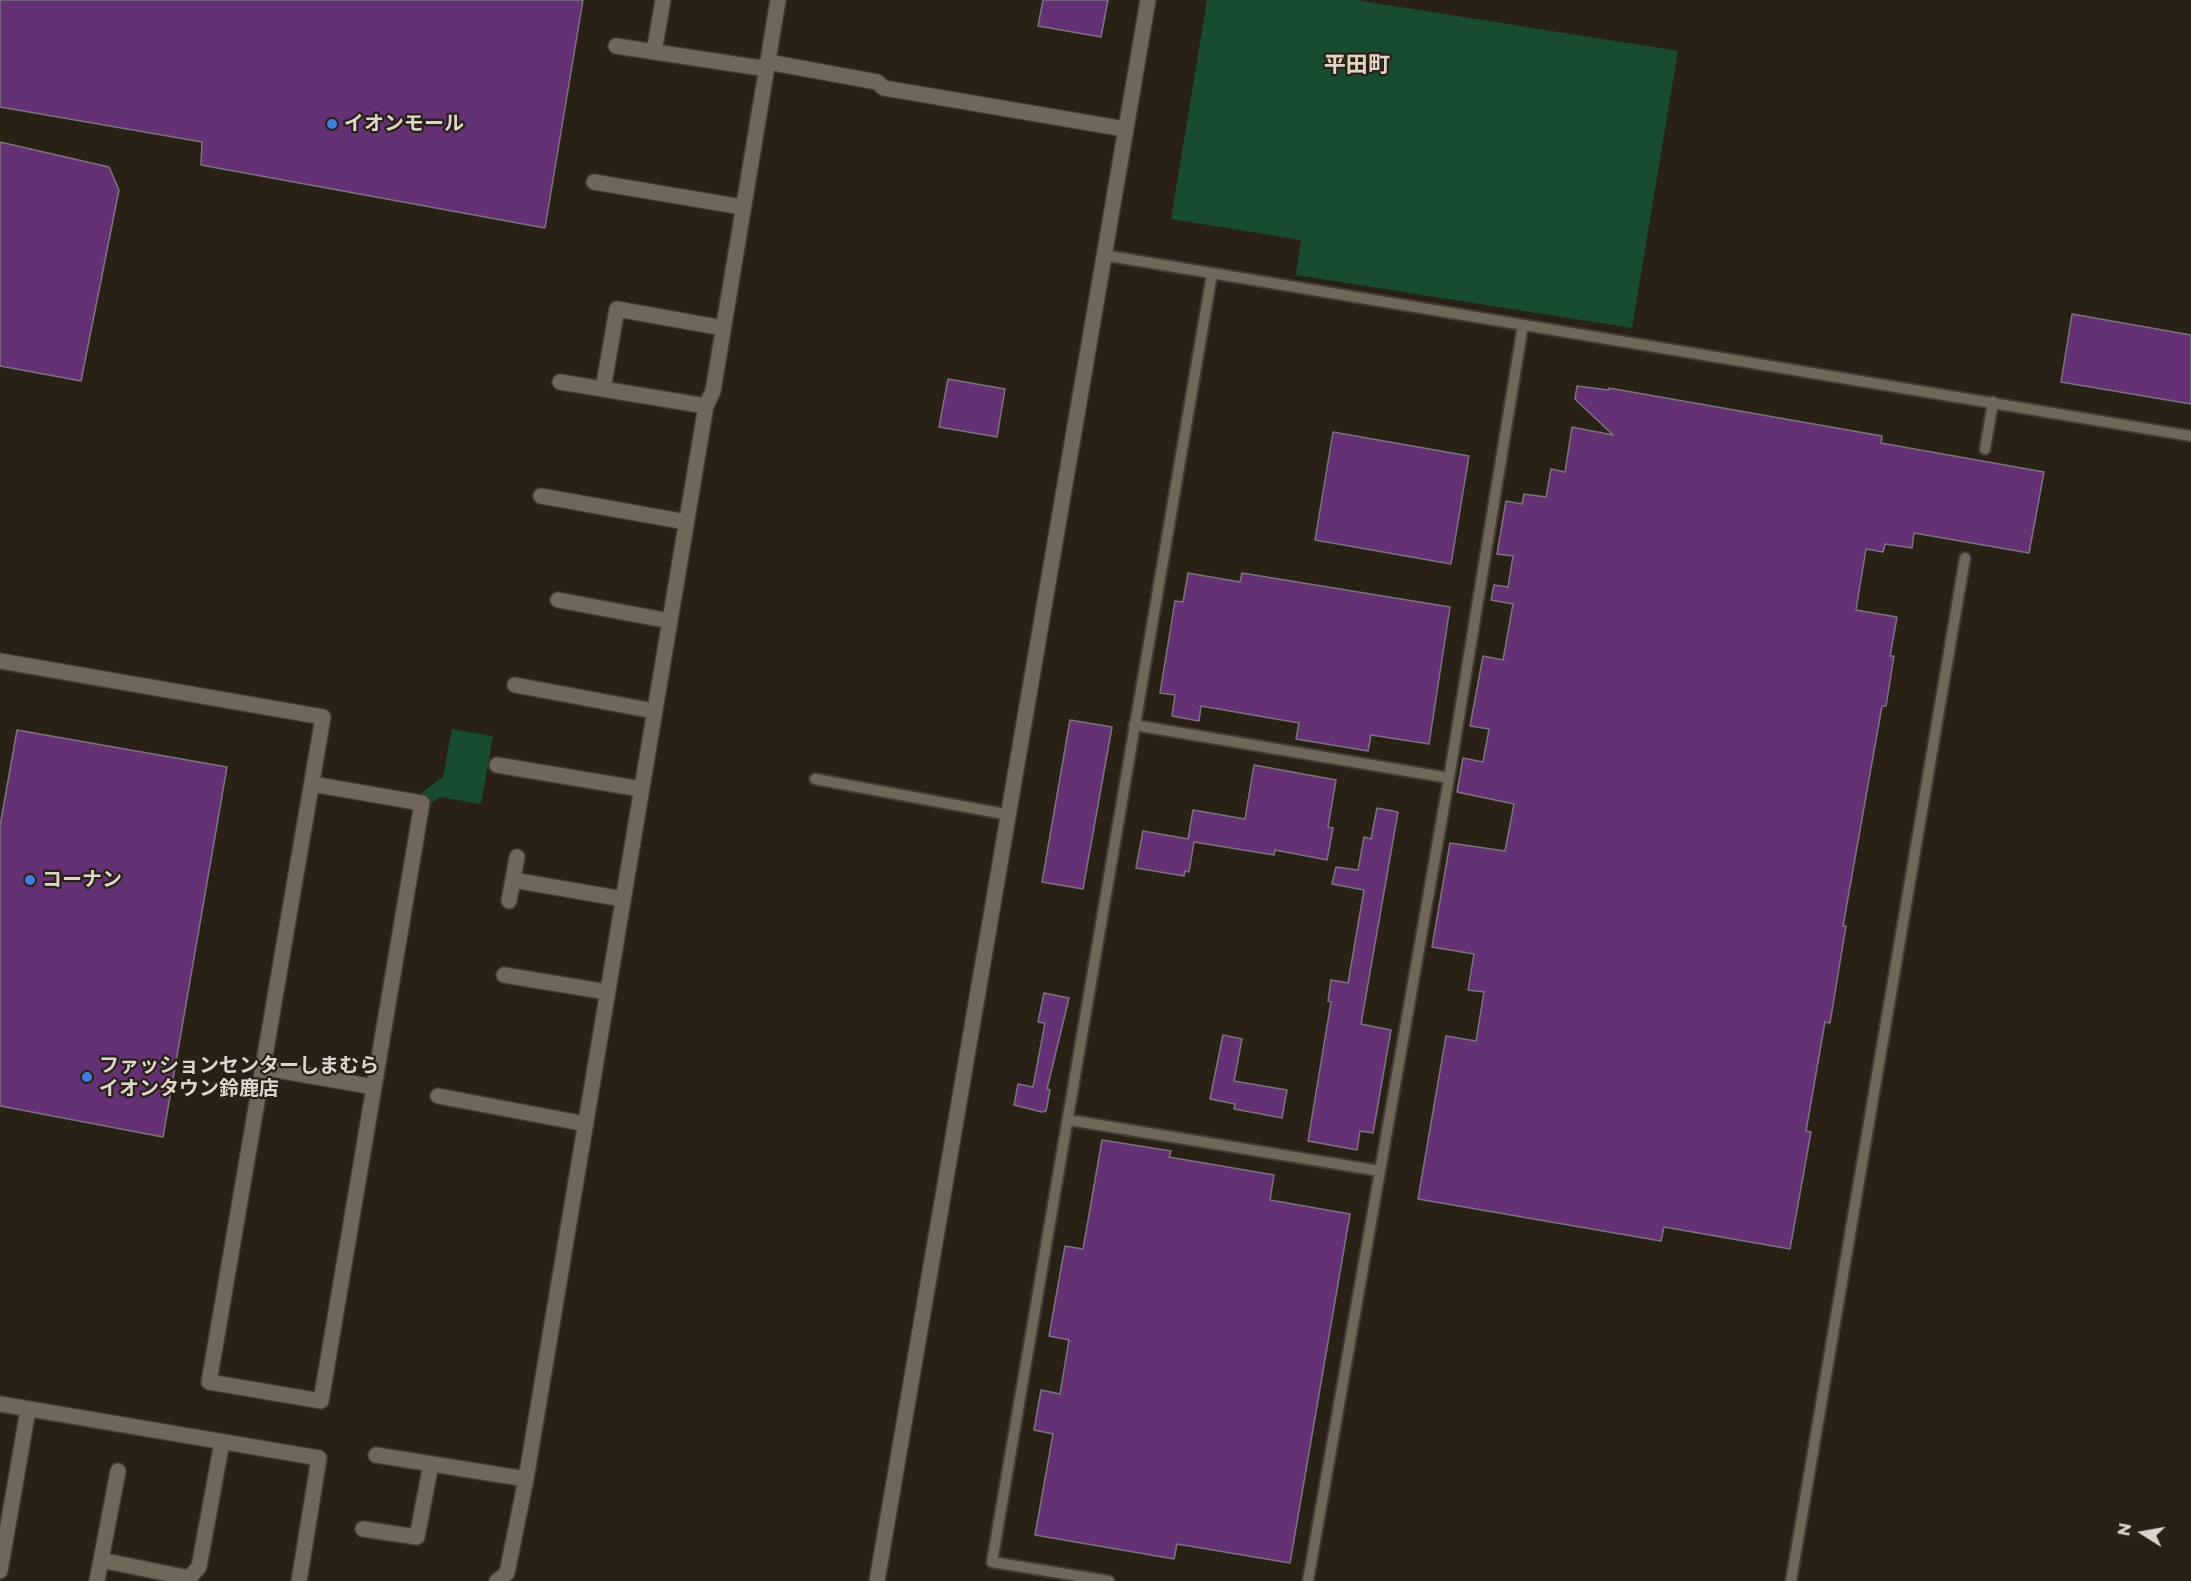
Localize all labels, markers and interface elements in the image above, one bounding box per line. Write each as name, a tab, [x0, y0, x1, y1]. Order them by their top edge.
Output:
district label: 平田町	[1324, 53, 1390, 79]
place label: イオンモール	[344, 112, 464, 136]
marker: イオンモール	[325, 117, 339, 131]
place label: コーナン	[42, 868, 122, 892]
marker: コーナン	[23, 873, 37, 887]
place label: ファッションセンターしまむら イオンタウン鈴鹿店	[99, 1054, 379, 1101]
marker: ファッションセンターしまむら イオンタウン鈴鹿店	[80, 1070, 94, 1084]
north arrow	[2113, 1503, 2173, 1563]
text: N	[2114, 1521, 2135, 1538]

